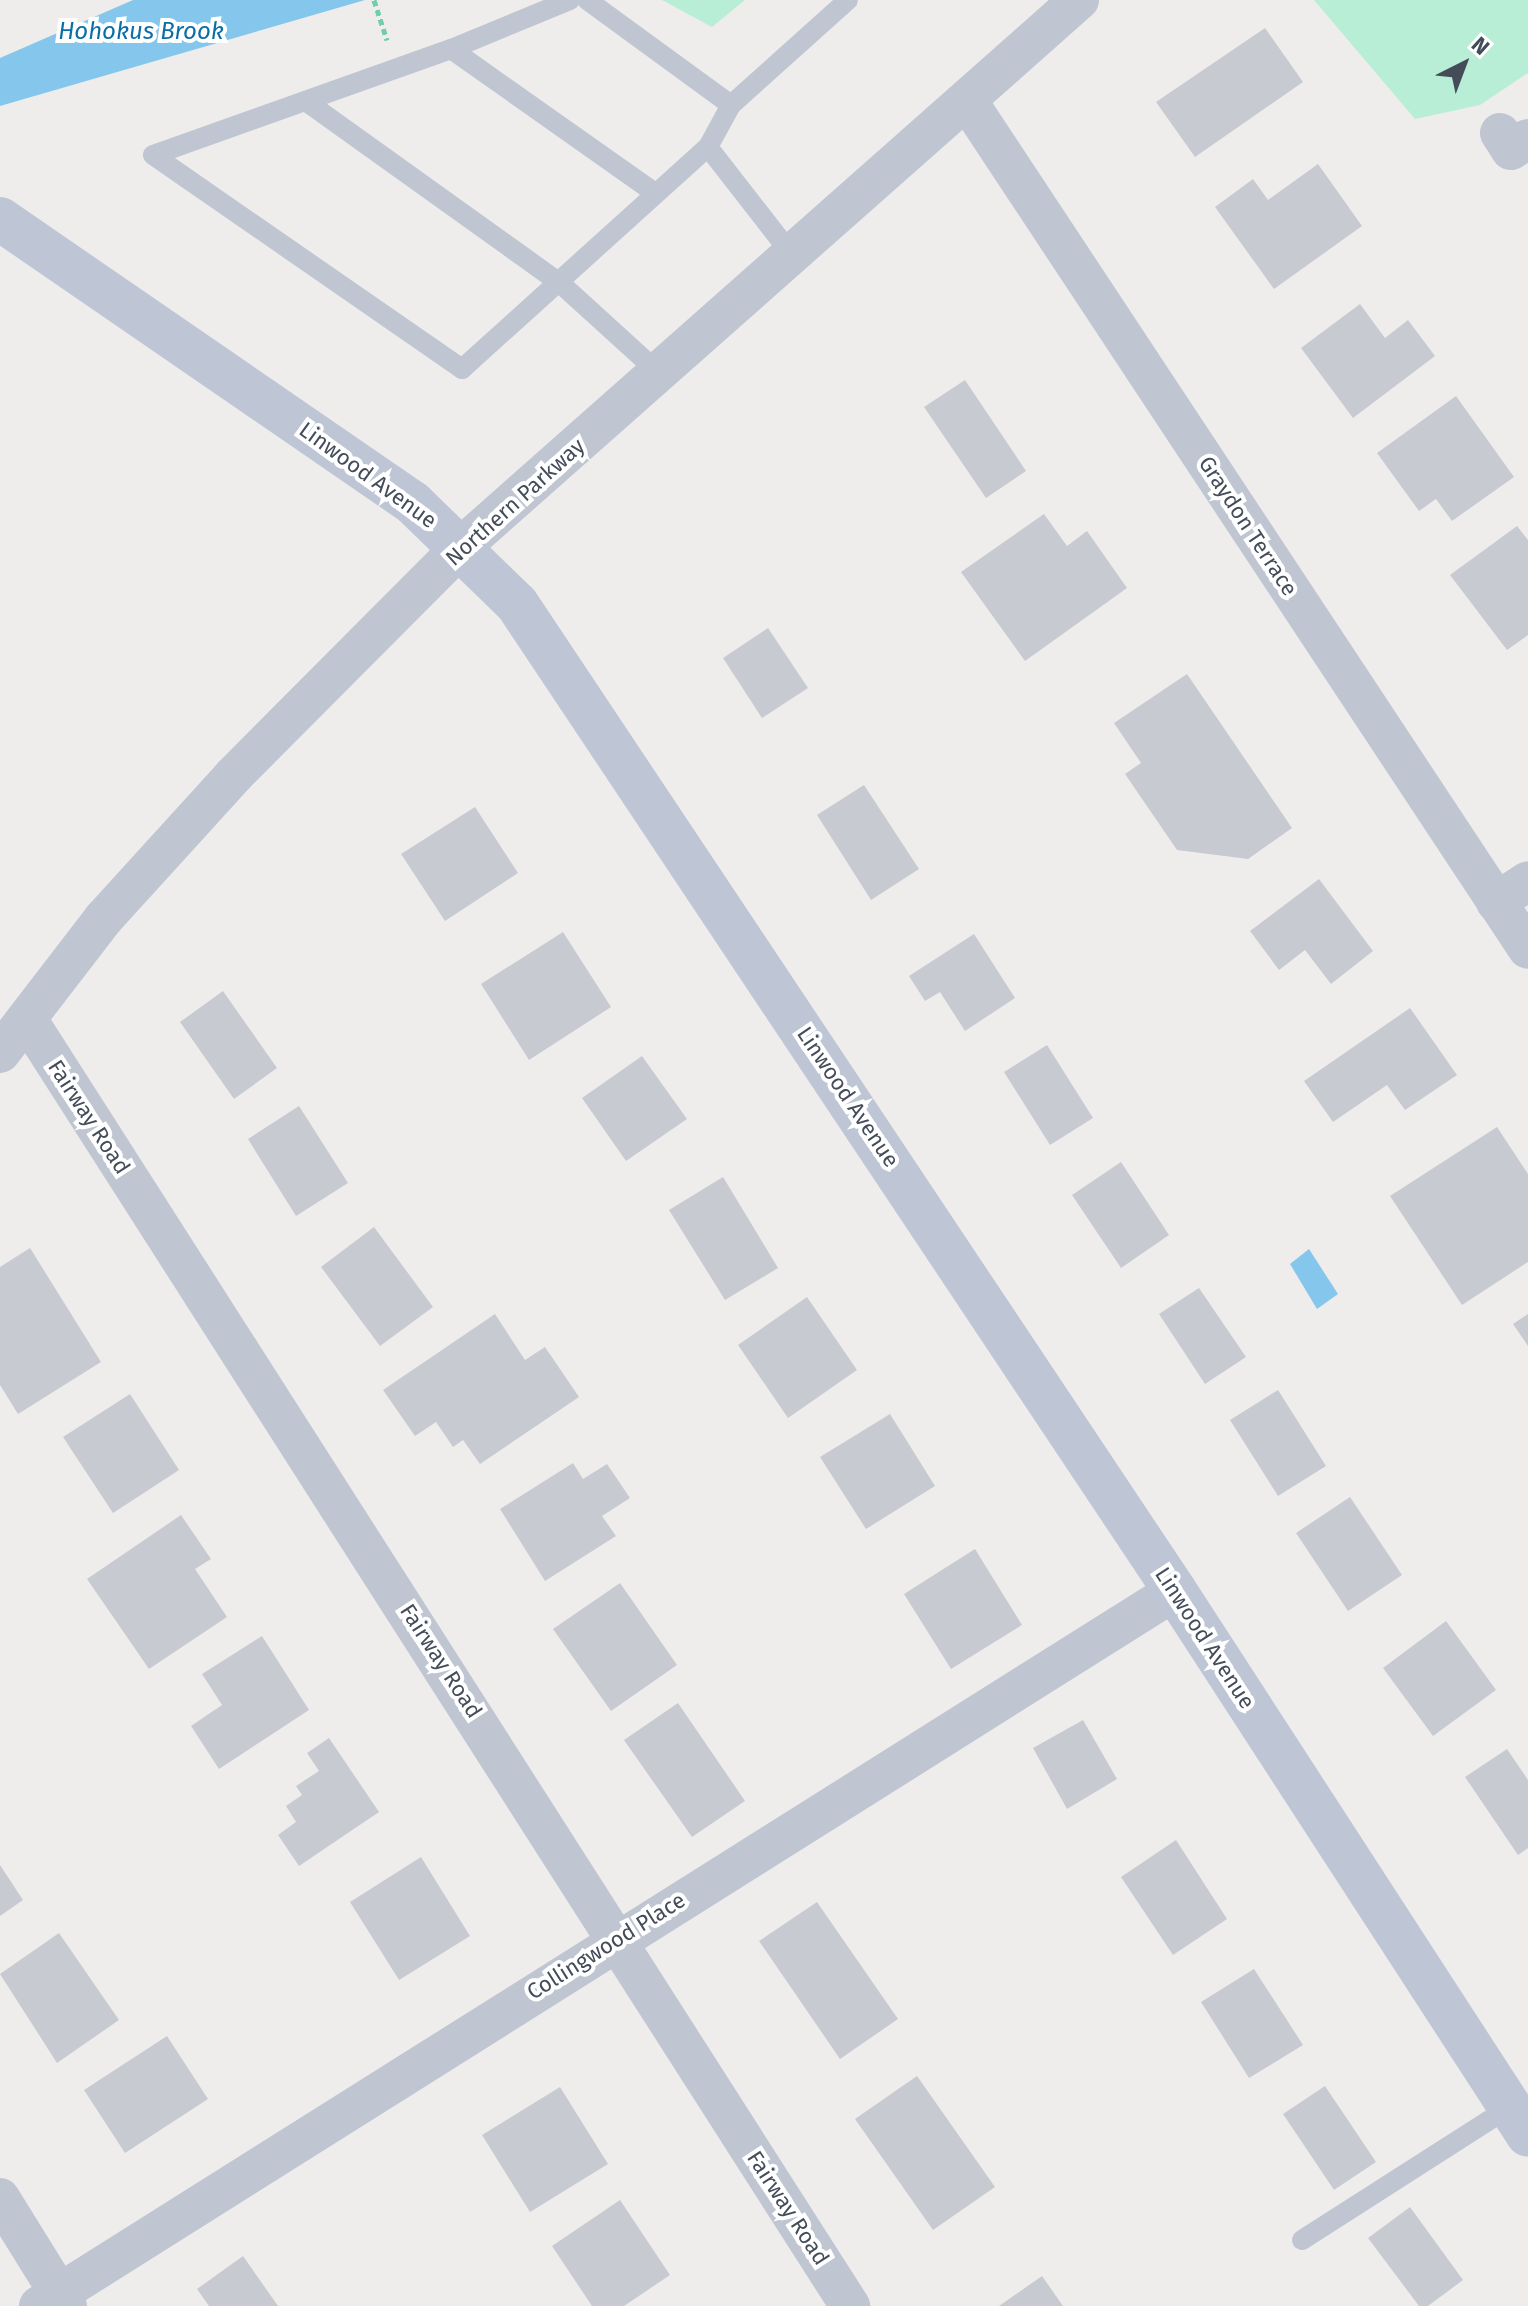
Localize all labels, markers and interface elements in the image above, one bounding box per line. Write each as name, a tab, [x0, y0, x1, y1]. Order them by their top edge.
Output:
water label: Hohokus Brook	[58, 18, 224, 46]
north arrow	[1424, 24, 1504, 104]
text: N	[1466, 31, 1495, 61]
street label: Linwood Avenue	[294, 416, 442, 534]
street label: Northern Parkway	[440, 433, 590, 571]
street label: Graydon Terrace	[1193, 451, 1303, 601]
street label: Linwood Avenue	[791, 1022, 905, 1172]
street label: Fairway Road	[42, 1055, 136, 1179]
street label: Linwood Avenue	[1149, 1562, 1261, 1714]
street label: Fairway Road	[394, 1599, 488, 1723]
street label: Collingwood Place	[522, 1887, 690, 2005]
street label: Fairway Road	[741, 2146, 835, 2270]

